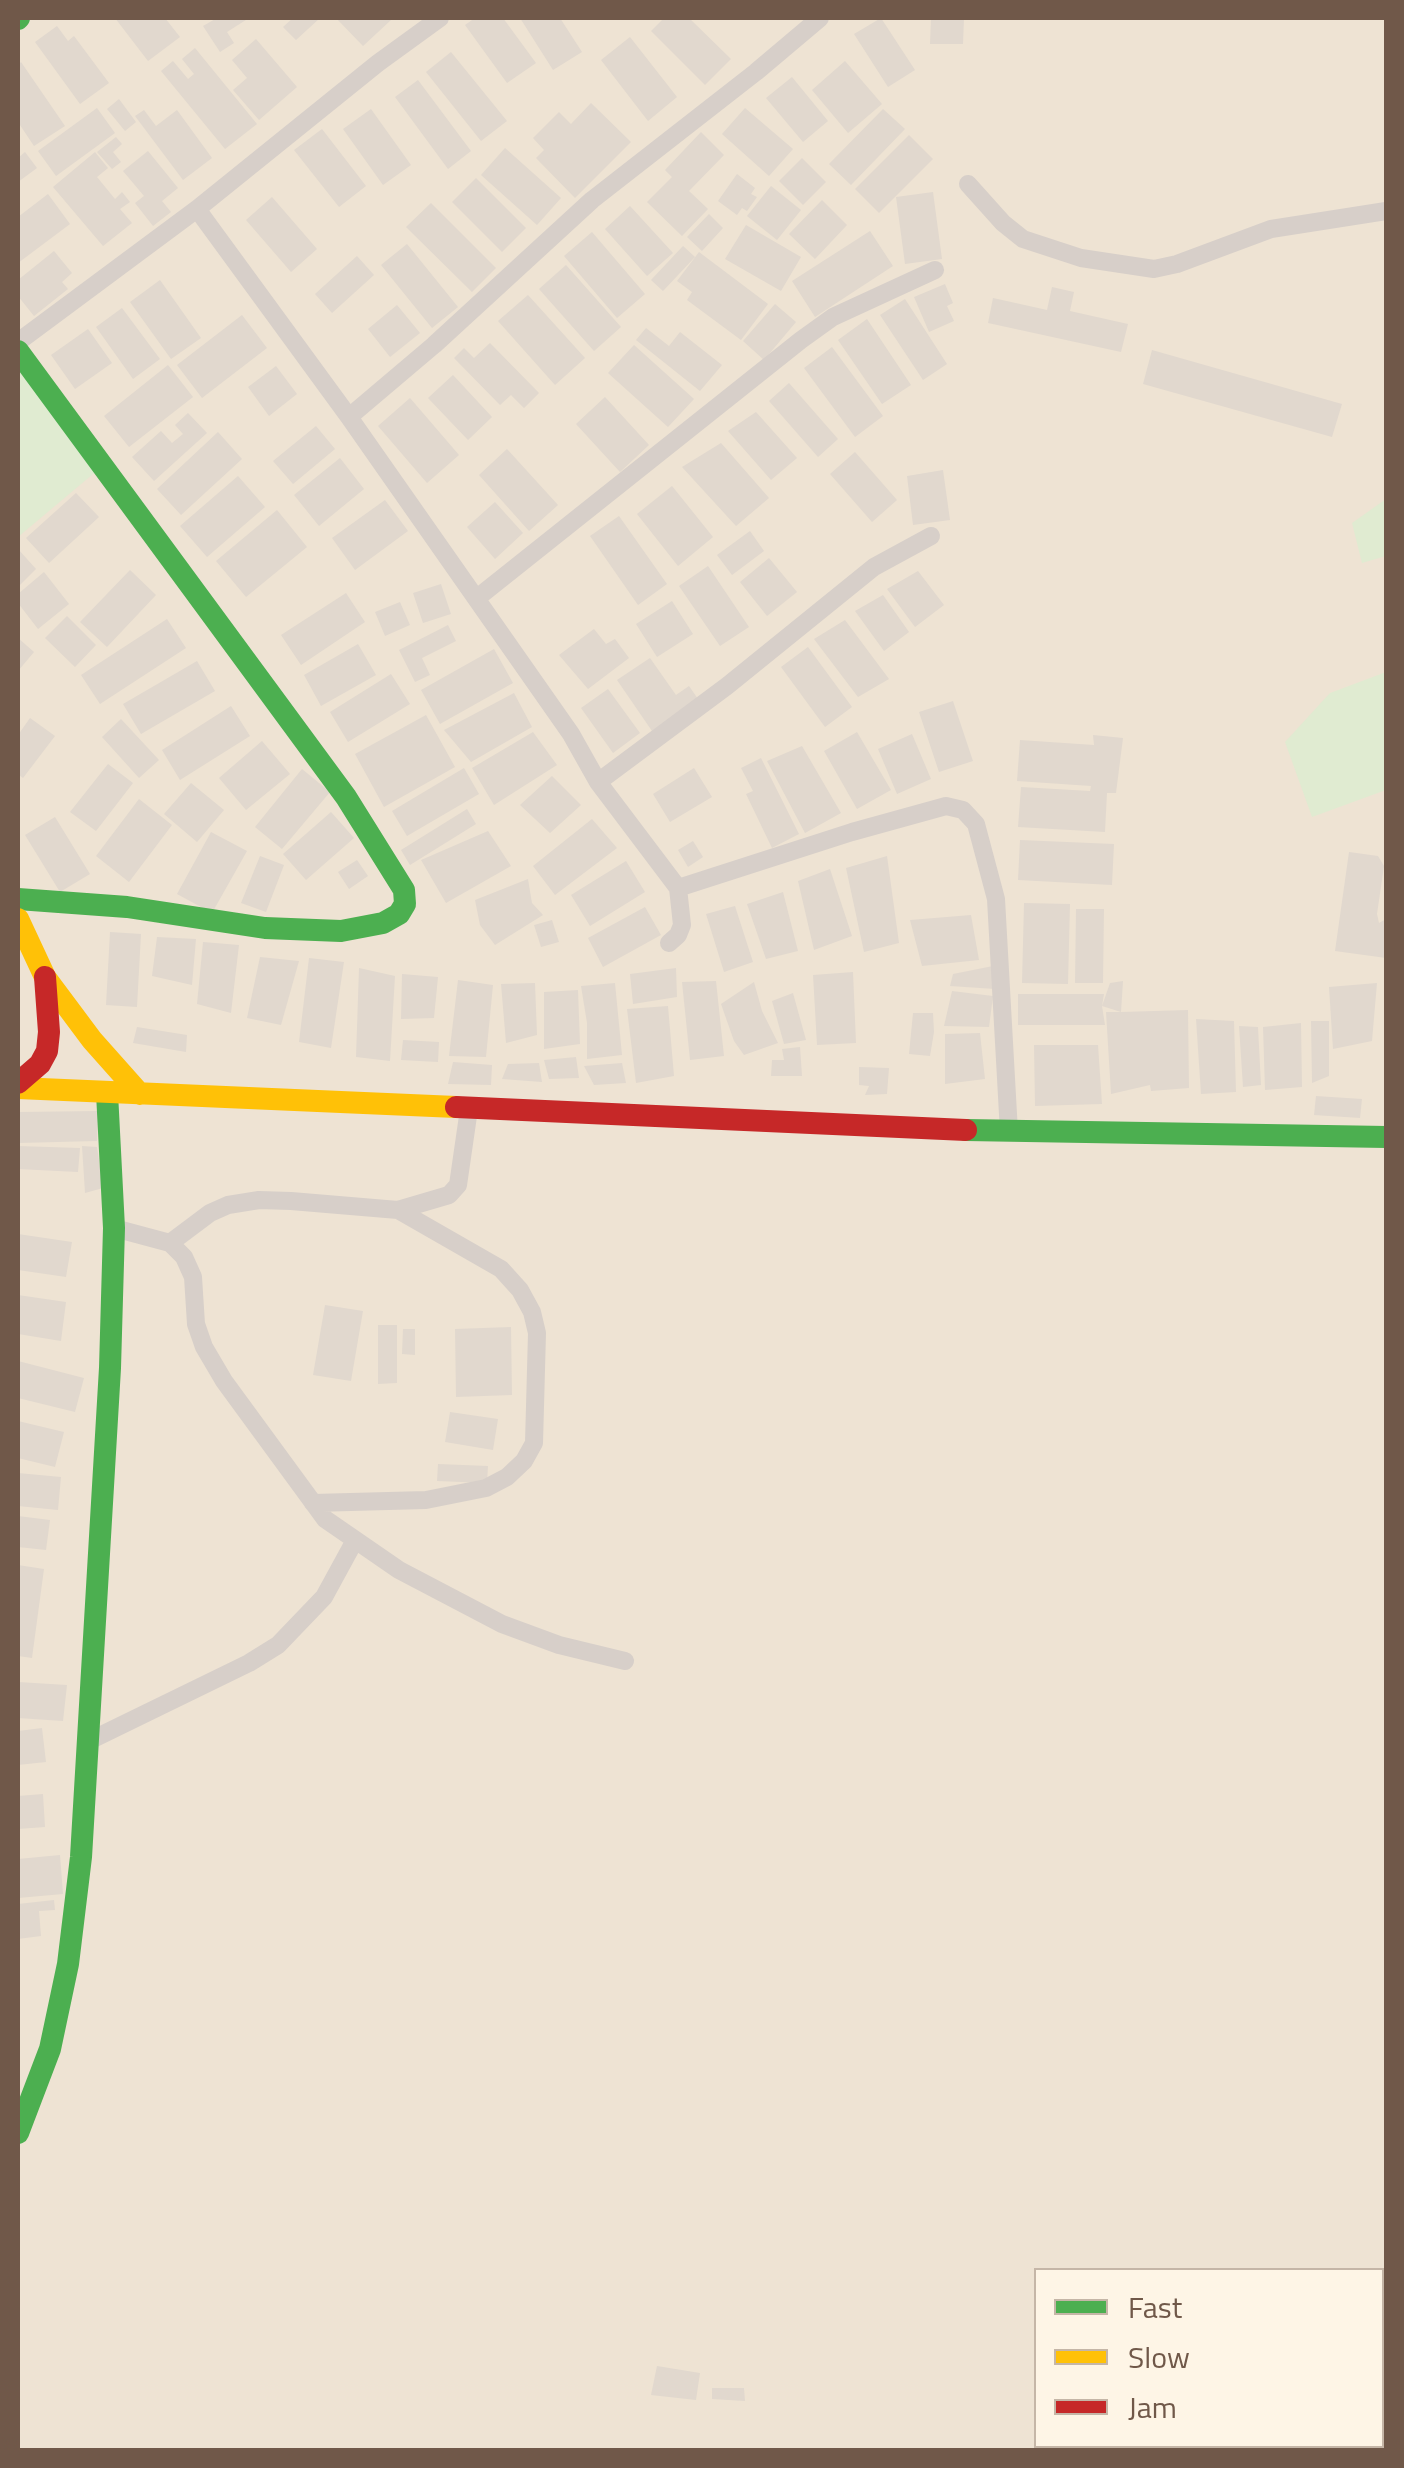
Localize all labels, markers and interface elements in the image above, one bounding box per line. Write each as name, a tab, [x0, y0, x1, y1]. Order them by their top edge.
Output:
legend	[1034, 2268, 1384, 2448]
text: Fast	[1128, 2284, 1182, 2330]
text: Slow	[1128, 2334, 1190, 2380]
text: Jam	[1128, 2384, 1177, 2430]

